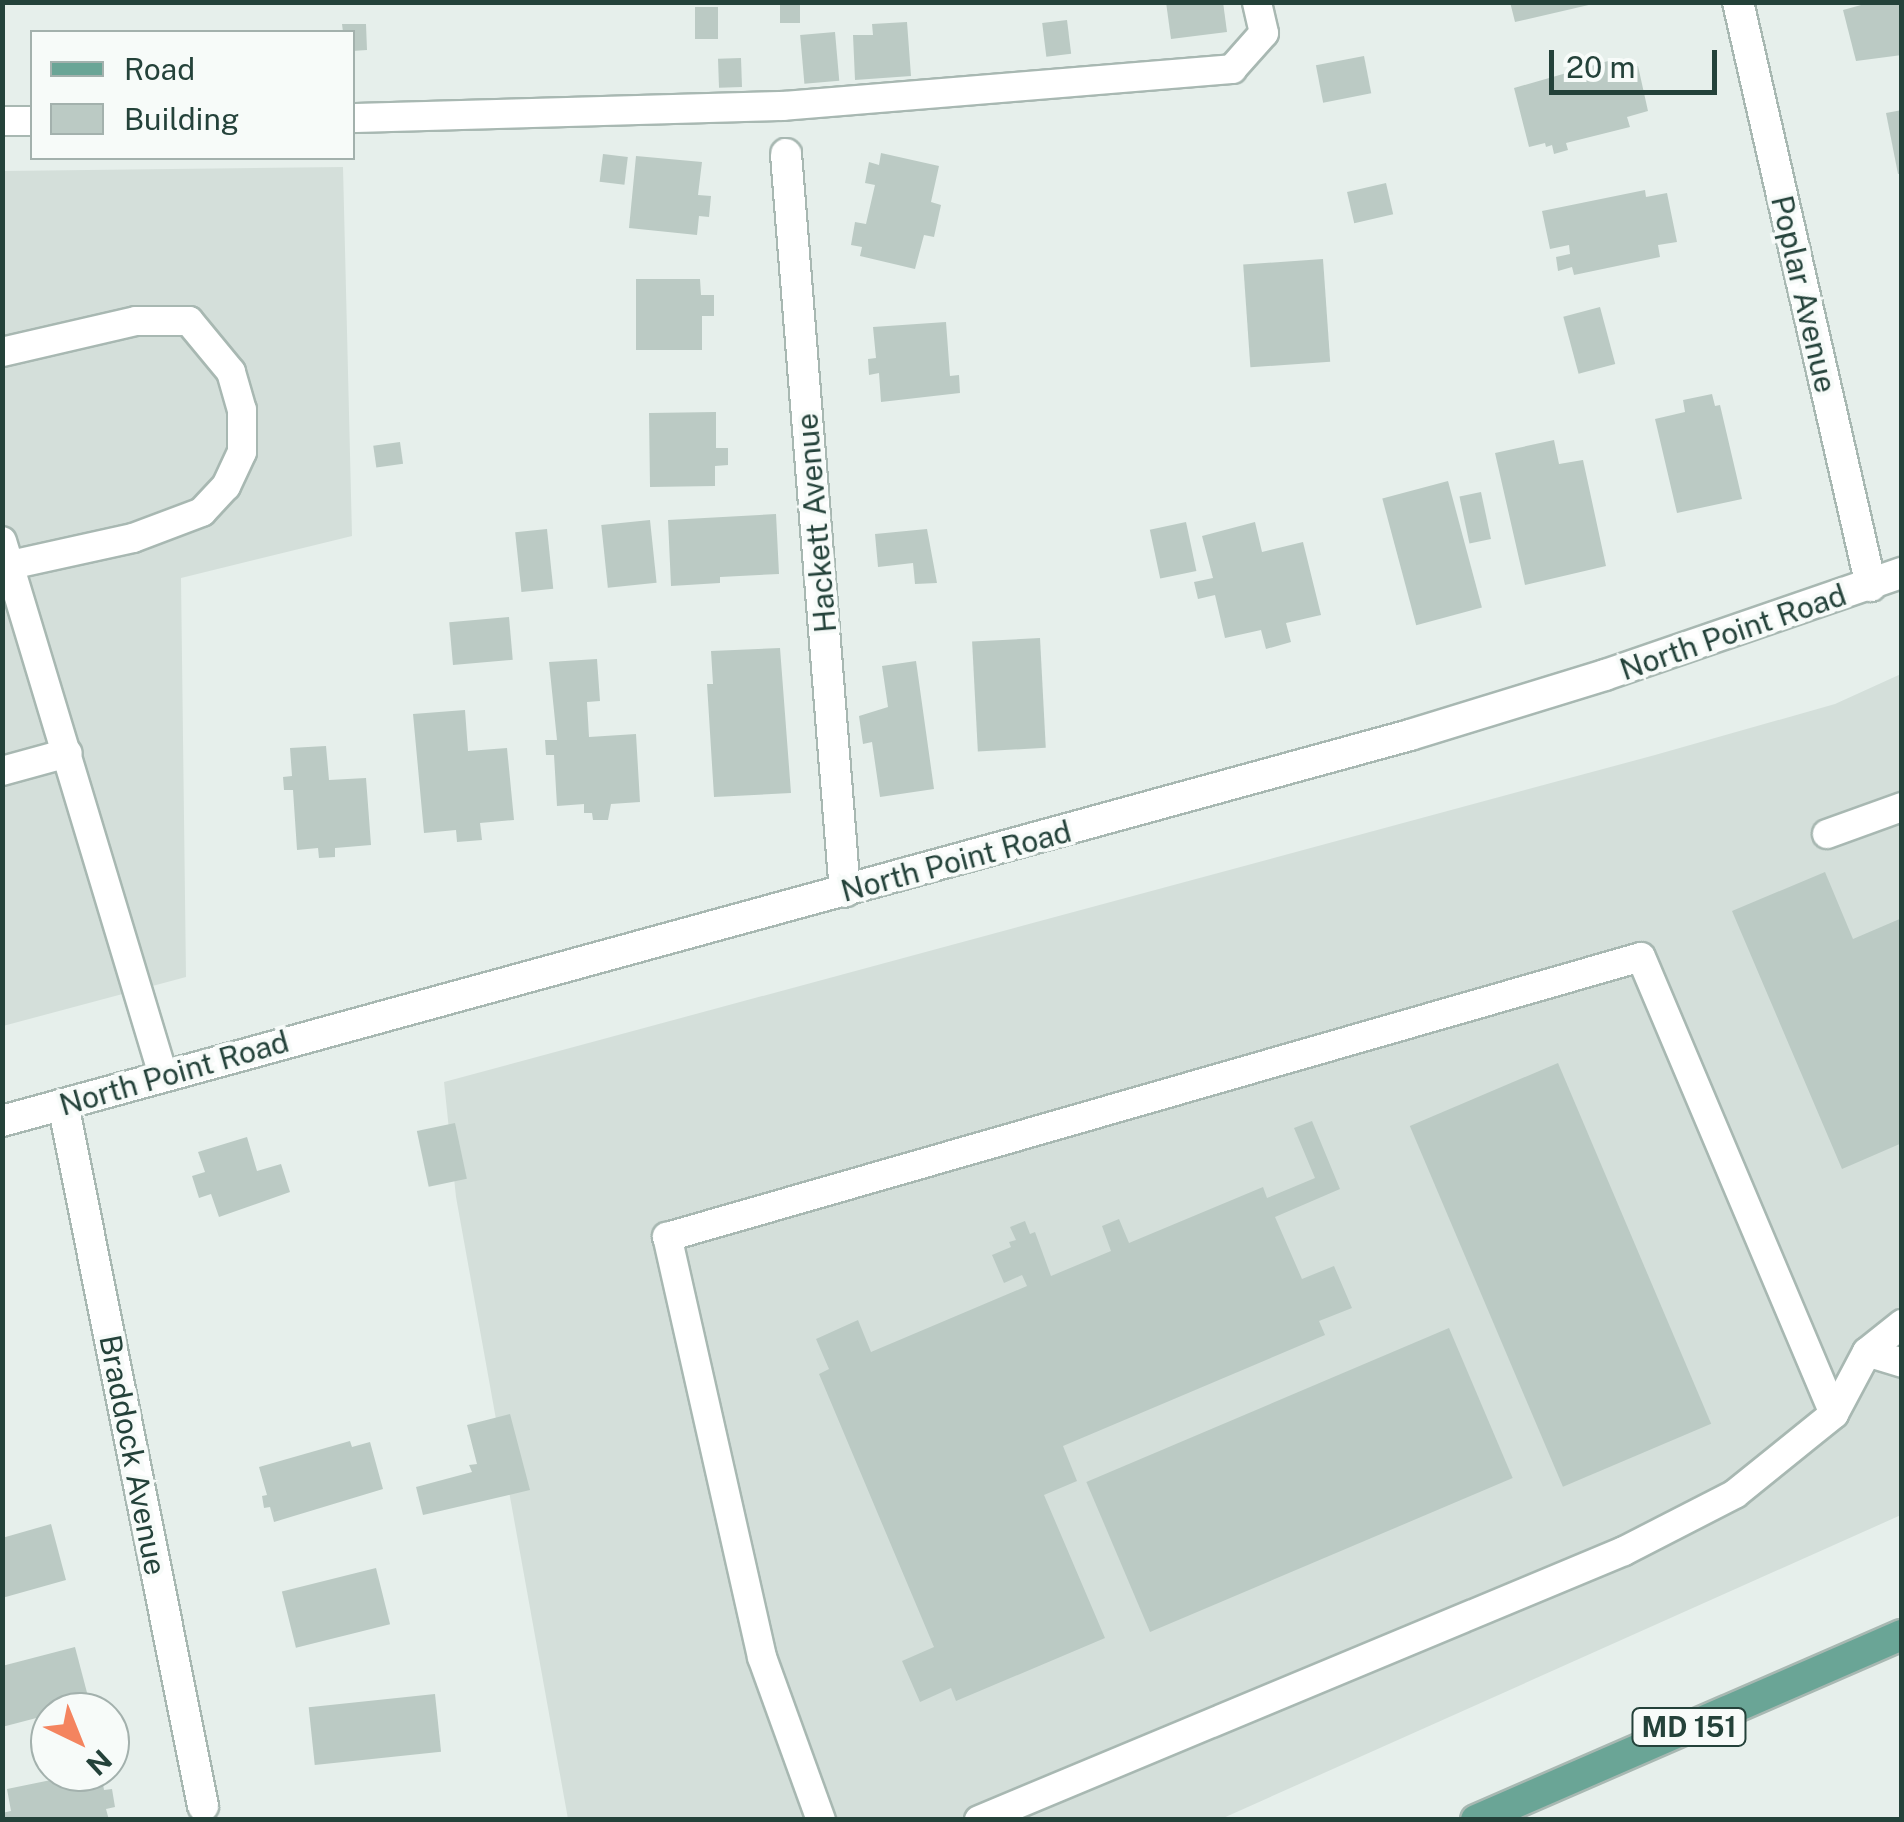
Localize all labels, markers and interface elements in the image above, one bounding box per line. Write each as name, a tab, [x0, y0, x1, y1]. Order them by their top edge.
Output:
legend	[30, 30, 355, 160]
scale bar	[1554, 30, 1722, 92]
text: 20 m	[1566, 49, 1635, 85]
text: Road	[124, 51, 195, 87]
text: Building	[124, 101, 239, 137]
street label: Poplar Avenue	[1764, 192, 1844, 396]
street label: Hackett Avenue	[788, 412, 844, 634]
street label: North Point Road	[1615, 576, 1851, 688]
street label: North Point Road	[837, 813, 1075, 909]
street label: North Point Road	[55, 1023, 293, 1123]
street label: Braddock Avenue	[92, 1332, 174, 1578]
north arrow	[30, 1692, 130, 1792]
road number: MD 151	[1629, 1704, 1749, 1750]
text: N	[80, 1743, 119, 1782]

